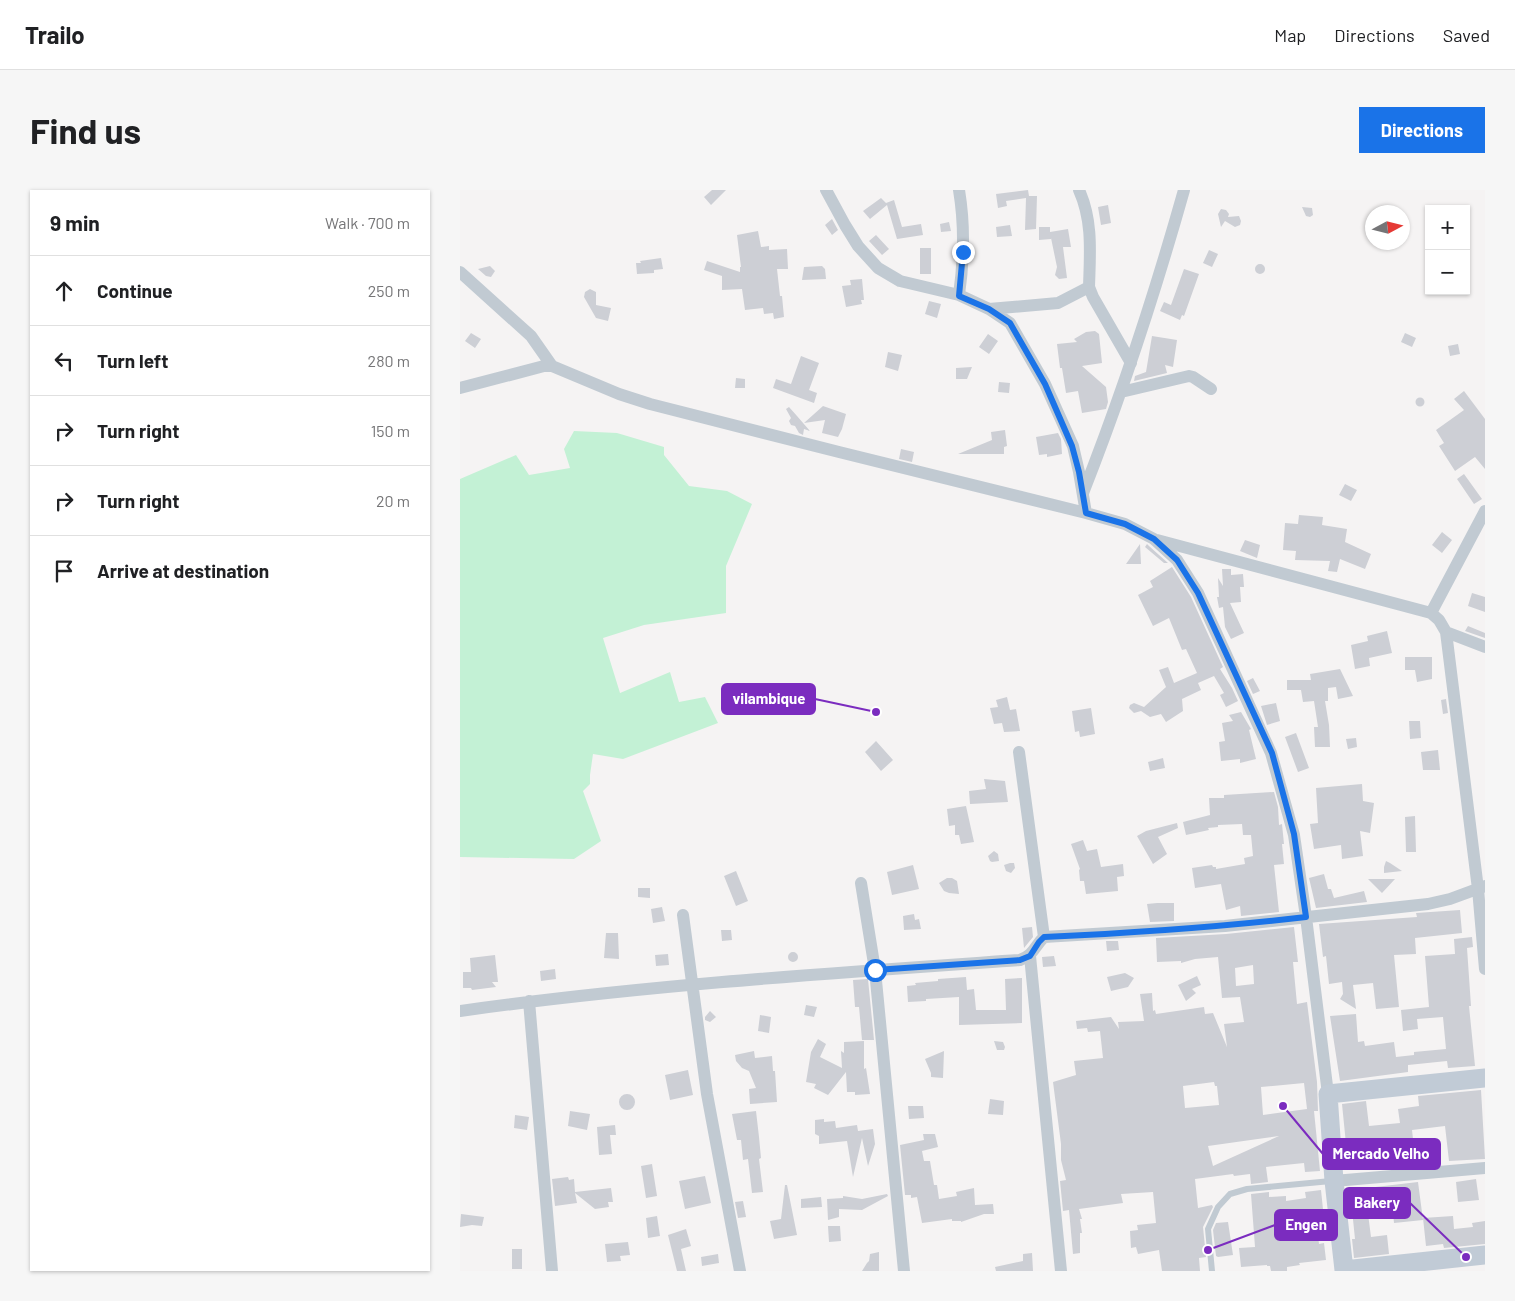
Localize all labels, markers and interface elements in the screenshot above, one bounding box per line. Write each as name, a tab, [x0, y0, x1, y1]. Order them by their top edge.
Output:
text: Trailo	[25, 20, 85, 49]
text: Map	[1274, 24, 1306, 46]
text: Directions	[1334, 24, 1415, 46]
text: Saved	[1443, 24, 1490, 46]
button: Directions	[1359, 107, 1485, 153]
text: Find us	[30, 109, 141, 151]
north arrow	[1365, 205, 1410, 250]
map controls	[1425, 205, 1470, 295]
button: +	[1425, 205, 1470, 250]
text: 9 min	[50, 210, 100, 235]
text: Walk · 700 m	[325, 213, 410, 232]
route end	[952, 241, 975, 264]
button: −	[1425, 250, 1470, 295]
icon: ahead	[50, 277, 78, 305]
text: Continue	[97, 279, 173, 302]
text: 250 m	[368, 281, 410, 300]
icon: left	[50, 347, 78, 375]
text: Turn left	[97, 349, 168, 372]
text: 280 m	[368, 351, 410, 370]
icon: right	[50, 417, 78, 445]
text: Turn right	[97, 419, 179, 442]
text: 150 m	[371, 421, 410, 440]
icon: right	[50, 487, 78, 515]
text: Turn right	[97, 489, 179, 512]
text: 20 m	[376, 491, 410, 510]
icon: arrive	[50, 557, 78, 585]
text: Arrive at destination	[97, 559, 269, 582]
callout: vilambique	[722, 684, 815, 714]
text: vilambique	[733, 689, 805, 707]
route start	[864, 959, 887, 982]
callout: Mercado Velho	[1323, 1139, 1440, 1169]
text: Mercado Velho	[1332, 1144, 1430, 1162]
callout: Bakery	[1344, 1188, 1410, 1218]
text: Bakery	[1354, 1193, 1401, 1211]
callout: Engen	[1275, 1210, 1337, 1240]
text: Engen	[1285, 1215, 1327, 1233]

